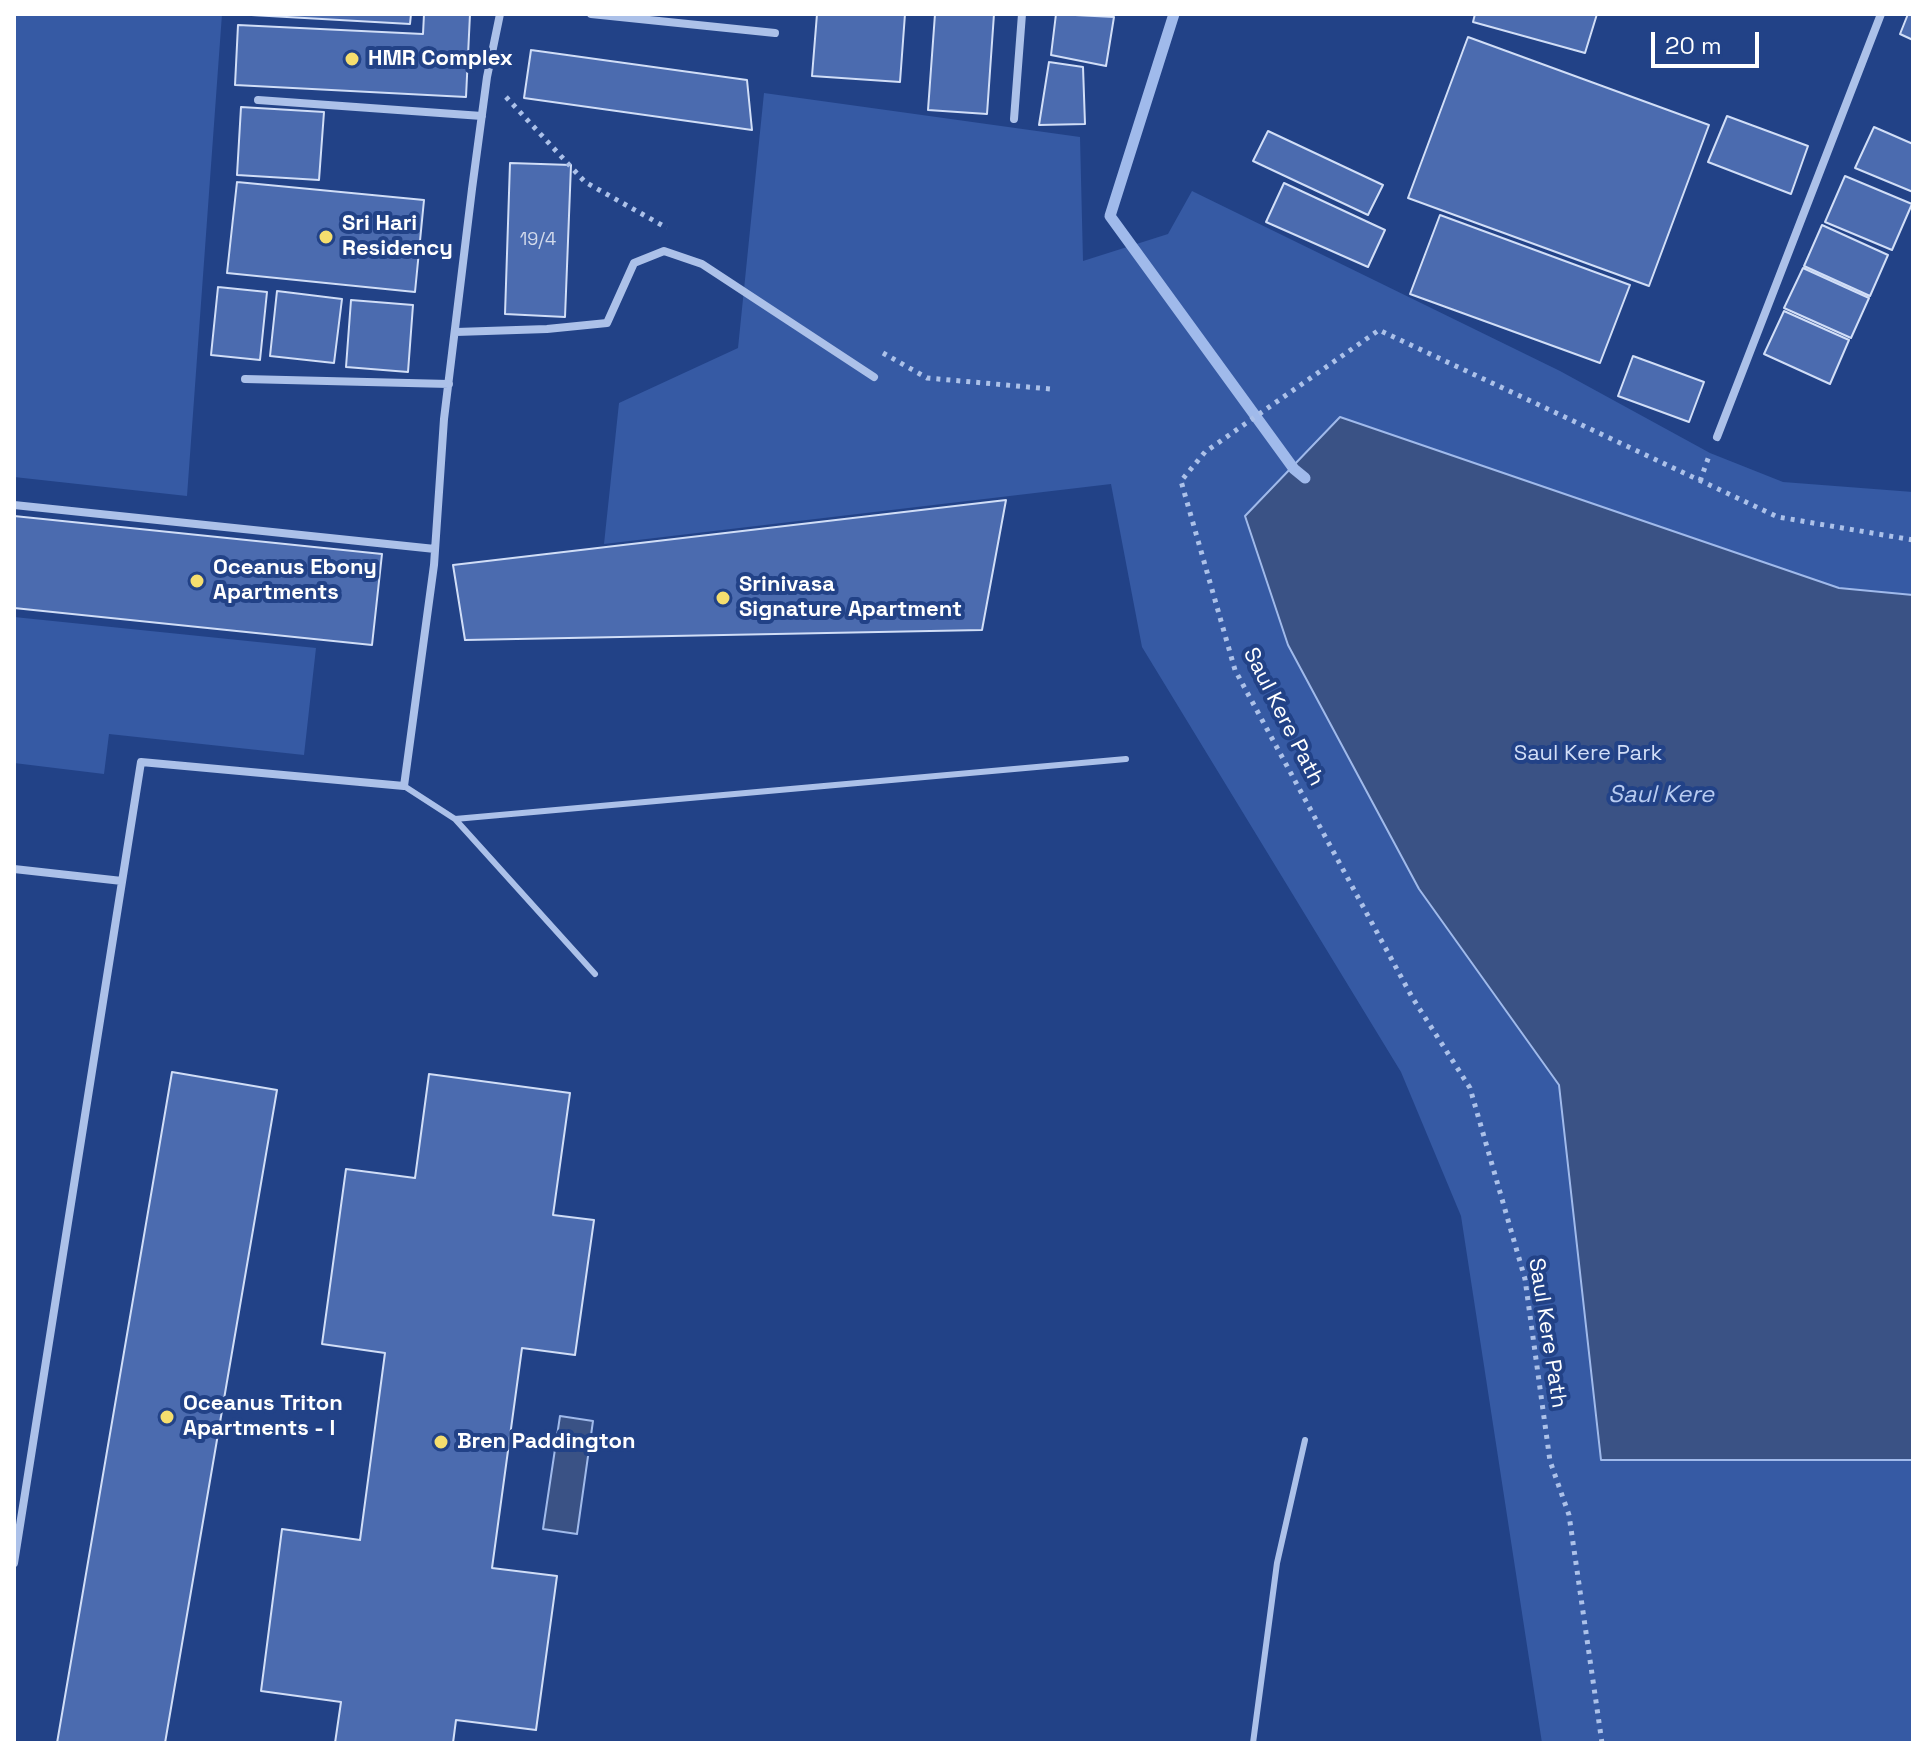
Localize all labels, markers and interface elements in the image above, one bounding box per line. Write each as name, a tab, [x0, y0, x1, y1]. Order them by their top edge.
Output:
scale bar	[1655, 16, 1763, 66]
text: 20 m	[1665, 30, 1722, 61]
place label: HMR Complex	[368, 46, 513, 72]
marker: HMR Complex	[343, 50, 361, 68]
place label: Sri Hari Residency	[342, 211, 453, 262]
marker: Sri Hari Residency	[317, 228, 335, 246]
house number: 19/4	[520, 229, 556, 251]
place label: Oceanus Ebony Apartments	[213, 555, 377, 606]
marker: Oceanus Ebony Apartments	[188, 572, 206, 590]
place label: Srinivasa Signature Apartment	[739, 572, 962, 624]
marker: Srinivasa Signature Apartment	[714, 589, 732, 607]
street label: Saul Kere Path	[1237, 644, 1329, 790]
park label: Saul Kere Park	[1514, 741, 1662, 767]
water label: Saul Kere	[1608, 781, 1714, 809]
street label: Saul Kere Path	[1522, 1256, 1572, 1410]
place label: Oceanus Triton Apartments - I	[183, 1391, 343, 1442]
marker: Oceanus Triton Apartments - I	[158, 1408, 176, 1426]
place label: Bren Paddington	[457, 1429, 635, 1455]
marker: Bren Paddington	[432, 1433, 450, 1451]

